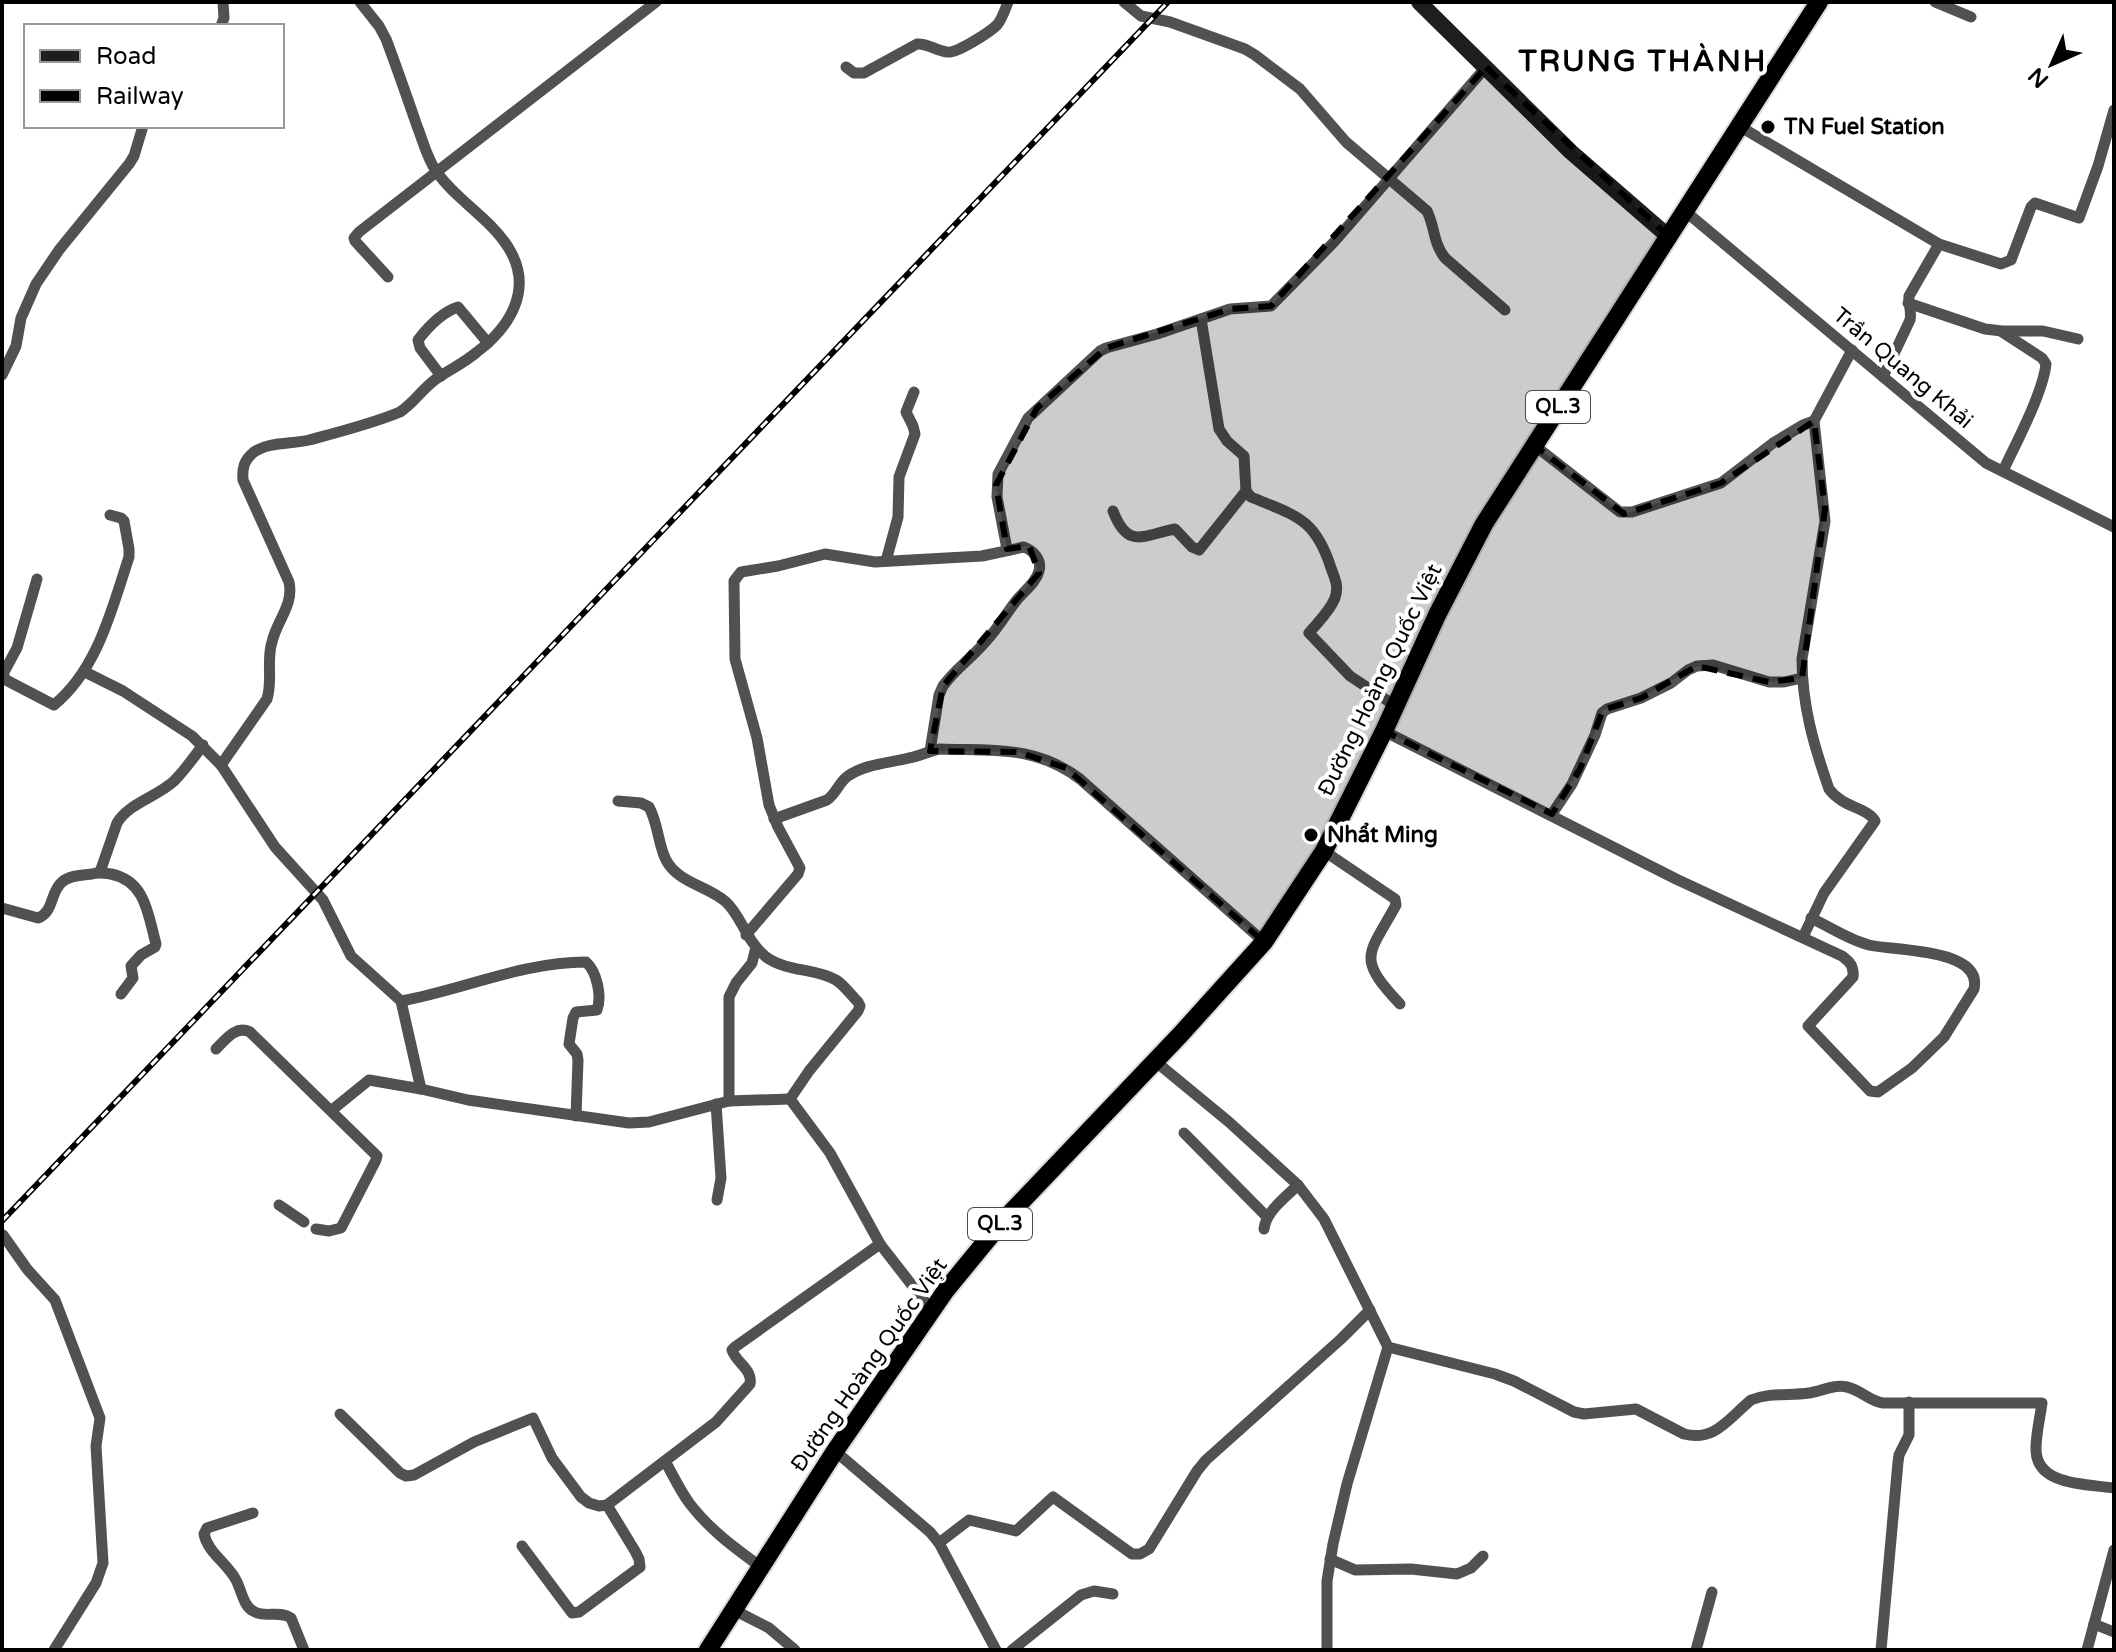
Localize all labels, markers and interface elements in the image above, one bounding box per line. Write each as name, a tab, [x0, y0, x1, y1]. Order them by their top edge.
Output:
legend	[24, 24, 284, 128]
north arrow	[2012, 24, 2092, 104]
text: Road	[96, 42, 156, 71]
district label: TRUNG THÀNH	[1517, 42, 1768, 80]
text: N	[2023, 62, 2054, 93]
text: Railway	[96, 82, 184, 111]
place label: TN Fuel Station	[1783, 114, 1945, 140]
marker: TN Fuel Station	[1759, 118, 1777, 136]
street label: Trần Quang Khải	[1828, 302, 1978, 434]
road number: QL.3	[1526, 391, 1590, 423]
street label: Đường Hoàng Quốc Việt	[1312, 560, 1448, 800]
place label: Nhẩt Ming	[1327, 822, 1438, 848]
marker: Nhẩt Ming	[1302, 826, 1320, 844]
road number: QL.3	[968, 1208, 1032, 1240]
street label: Đường Hoàng Quốc Việt	[785, 1253, 953, 1477]

